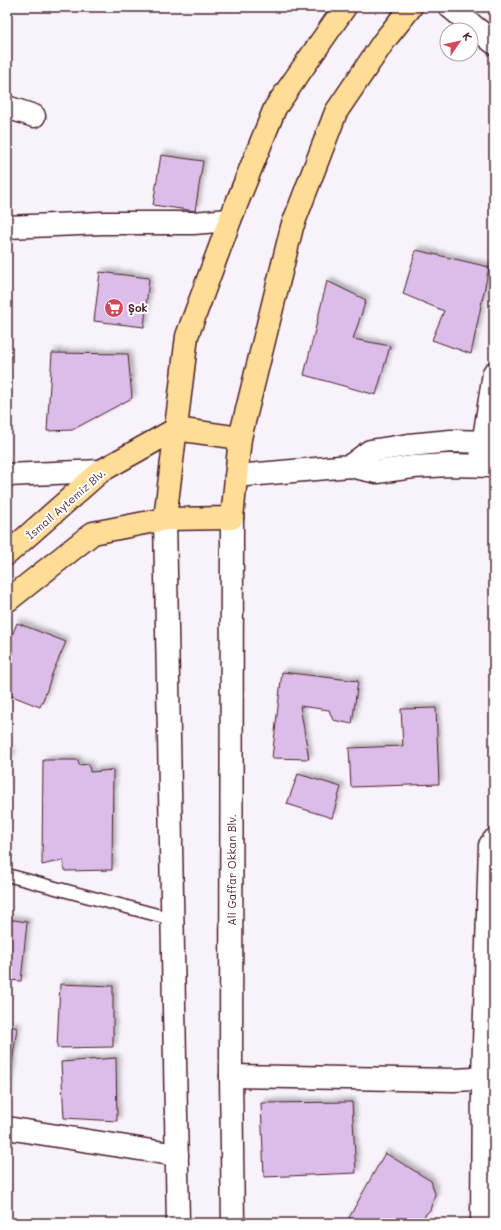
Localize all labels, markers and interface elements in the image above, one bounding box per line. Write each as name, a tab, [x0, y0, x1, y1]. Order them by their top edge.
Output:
north arrow	[439, 22, 479, 62]
text: K	[459, 29, 476, 43]
supermarket icon: Şok	[103, 297, 125, 319]
place label: Şok	[128, 300, 148, 315]
street label: İsmail Aytemiz Blv.	[23, 465, 108, 542]
street label: Ali Gaffar Okkan Blv.	[224, 814, 239, 926]

